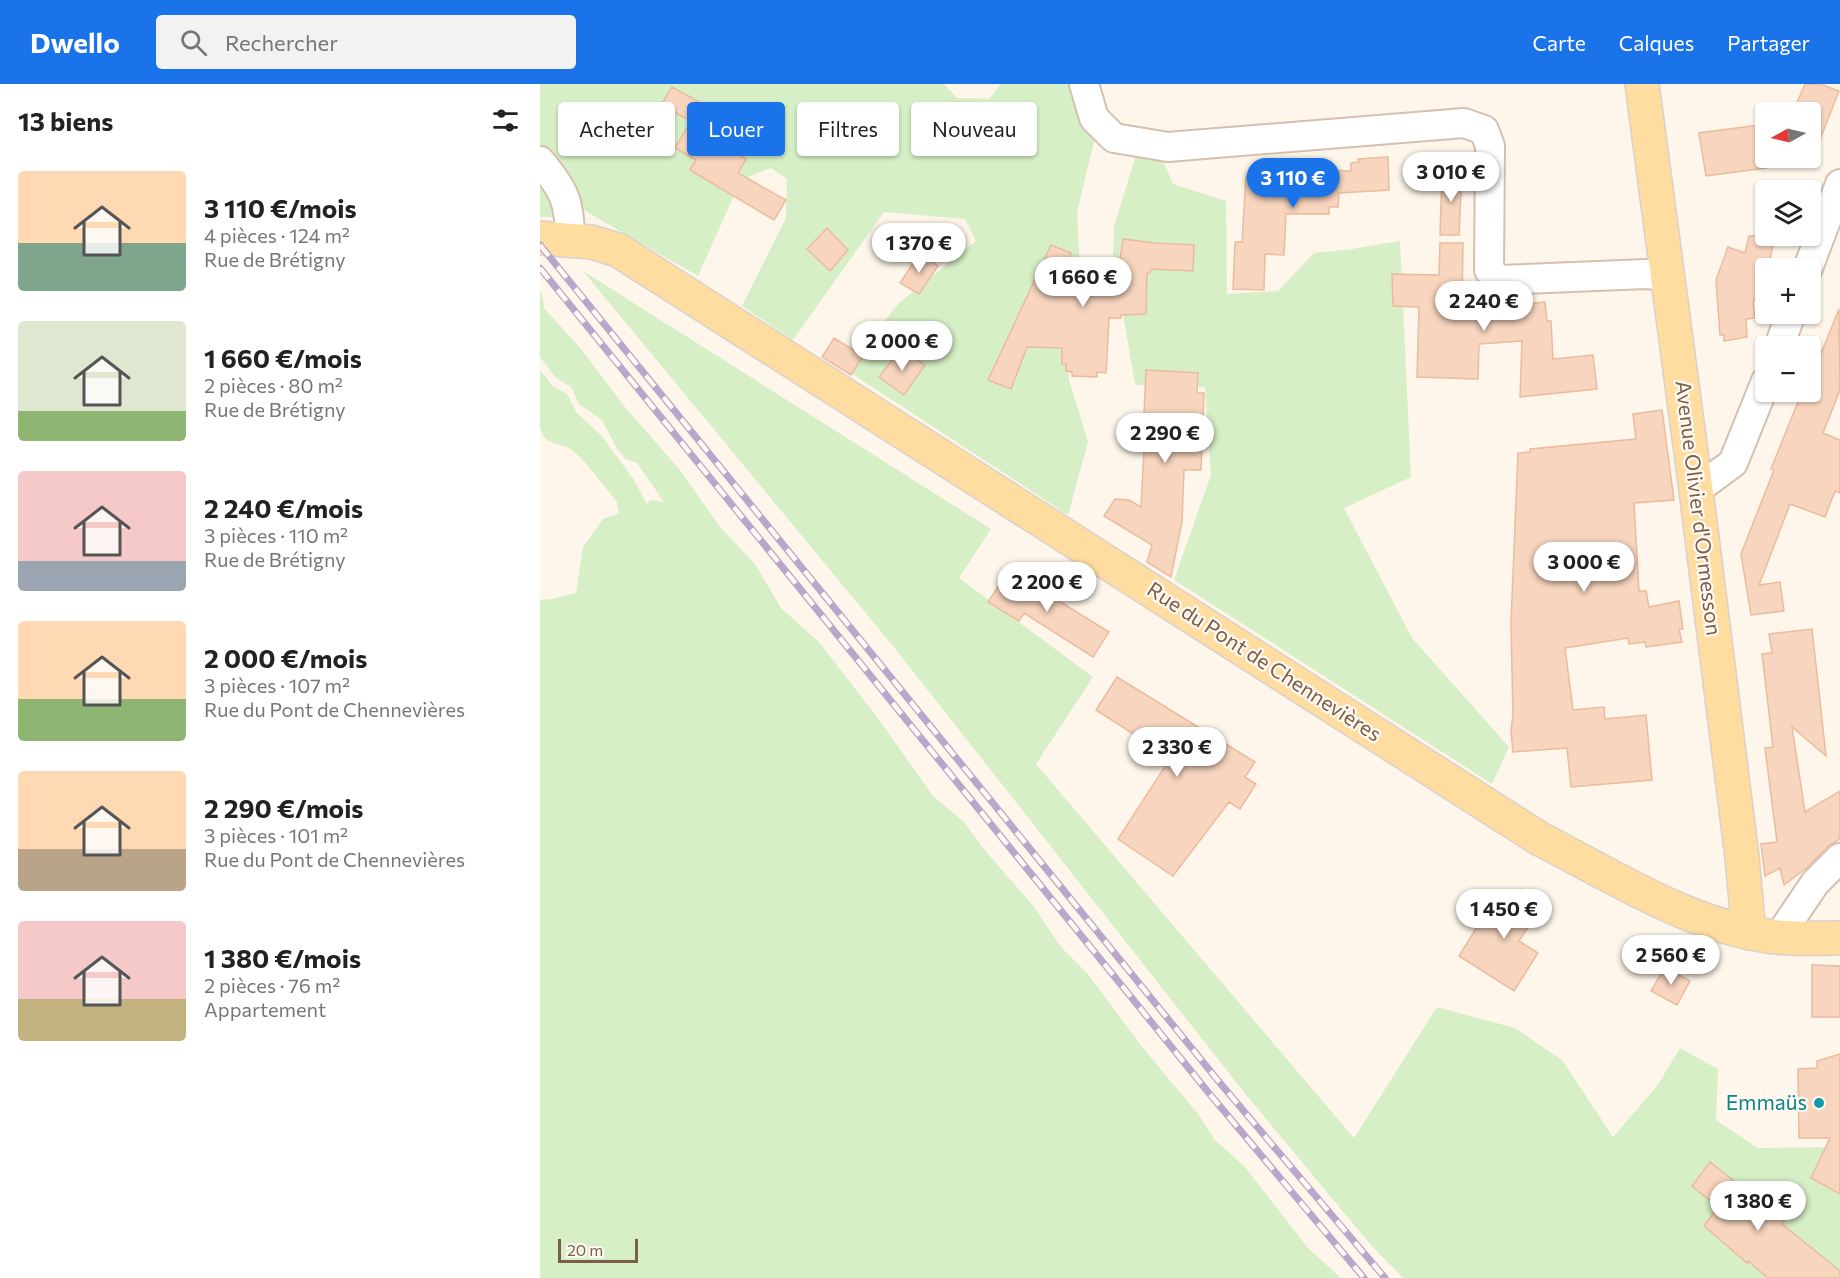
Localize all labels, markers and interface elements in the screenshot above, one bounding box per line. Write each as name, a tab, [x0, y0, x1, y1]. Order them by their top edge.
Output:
search box	[156, 15, 576, 69]
text: Dwello	[30, 25, 120, 59]
icon: search	[177, 26, 210, 59]
text: Rechercher	[225, 29, 338, 56]
text: Carte	[1533, 30, 1586, 55]
text: Calques	[1619, 30, 1694, 55]
text: Partager	[1727, 30, 1810, 55]
chip: Acheter	[558, 102, 675, 156]
chip: Louer	[687, 102, 785, 156]
chip: Filtres	[797, 102, 899, 156]
chip: Nouveau	[911, 102, 1037, 156]
north arrow	[1755, 102, 1821, 168]
map controls	[1755, 102, 1821, 402]
icon: filters	[489, 104, 522, 137]
text: 13 biens	[18, 105, 113, 136]
pin: 3 010 €	[1396, 152, 1506, 203]
pin: 3 110 €	[1238, 158, 1348, 209]
text: 3 010 €	[1417, 159, 1486, 183]
text: 3 110 €	[1261, 165, 1325, 189]
button: layers	[1755, 180, 1821, 246]
text: 3 110 €/mois	[204, 192, 357, 223]
icon: home	[66, 195, 138, 267]
text: 4 pièces · 124 m²	[204, 223, 350, 247]
pin: 1 370 €	[864, 223, 974, 274]
text: 1 370 €	[886, 230, 952, 254]
text: Rue de Brétigny	[204, 247, 346, 271]
pin: 1 660 €	[1028, 257, 1138, 308]
button: +	[1755, 258, 1821, 324]
text: 1 660 €	[1049, 264, 1117, 288]
pin: 2 240 €	[1429, 281, 1539, 332]
text: 2 240 €	[1449, 288, 1519, 312]
pin: 2 000 €	[847, 321, 957, 372]
text: 2 000 €	[866, 328, 938, 352]
button: −	[1755, 336, 1821, 402]
text: 1 660 €/mois	[204, 342, 362, 373]
icon: home	[66, 345, 138, 417]
text: 2 pièces · 80 m²	[204, 373, 343, 397]
street label: Avenue Olivier d'Ormesson	[1671, 379, 1728, 637]
text: Rue de Brétigny	[204, 397, 346, 421]
pin: 2 290 €	[1110, 413, 1220, 464]
text: 2 290 €	[1130, 420, 1200, 444]
text: 2 240 €/mois	[204, 492, 363, 523]
icon: home	[66, 495, 138, 567]
text: 3 pièces · 110 m²	[204, 523, 348, 547]
pin: 3 000 €	[1529, 542, 1639, 593]
text: Rue de Brétigny	[204, 547, 346, 571]
text: 3 000 €	[1547, 549, 1621, 573]
pin: 2 200 €	[992, 562, 1102, 613]
text: 2 200 €	[1012, 569, 1082, 593]
street label: Rue du Pont de Chennevières	[1143, 576, 1387, 746]
text: 2 000 €/mois	[204, 642, 367, 673]
icon: home	[66, 645, 138, 717]
text: 3 pièces · 107 m²	[204, 673, 350, 697]
text: Rue du Pont de Chennevières	[204, 697, 465, 721]
pin: 2 330 €	[1122, 727, 1232, 778]
text: 2 330 €	[1142, 734, 1212, 758]
text: 2 290 €/mois	[204, 792, 363, 823]
icon: home	[66, 795, 138, 867]
text: 3 pièces · 101 m²	[204, 823, 348, 847]
text: Rue du Pont de Chennevières	[204, 847, 465, 871]
pin: 1 450 €	[1449, 889, 1559, 940]
text: 1 450 €	[1470, 896, 1538, 920]
pin: 2 560 €	[1616, 935, 1726, 986]
text: 1 380 €/mois	[204, 942, 361, 973]
text: 2 560 €	[1636, 942, 1706, 966]
icon: home	[66, 945, 138, 1017]
text: 2 pièces · 76 m²	[204, 973, 340, 997]
text: Appartement	[204, 997, 326, 1021]
place label: Emmaüs	[1726, 1089, 1807, 1114]
marker: Emmaüs	[1812, 1096, 1826, 1110]
pin: 1 380 €	[1703, 1181, 1813, 1232]
text: 1 380 €	[1724, 1188, 1792, 1212]
scale bar	[558, 1236, 638, 1264]
text: 20 m	[567, 1240, 603, 1259]

